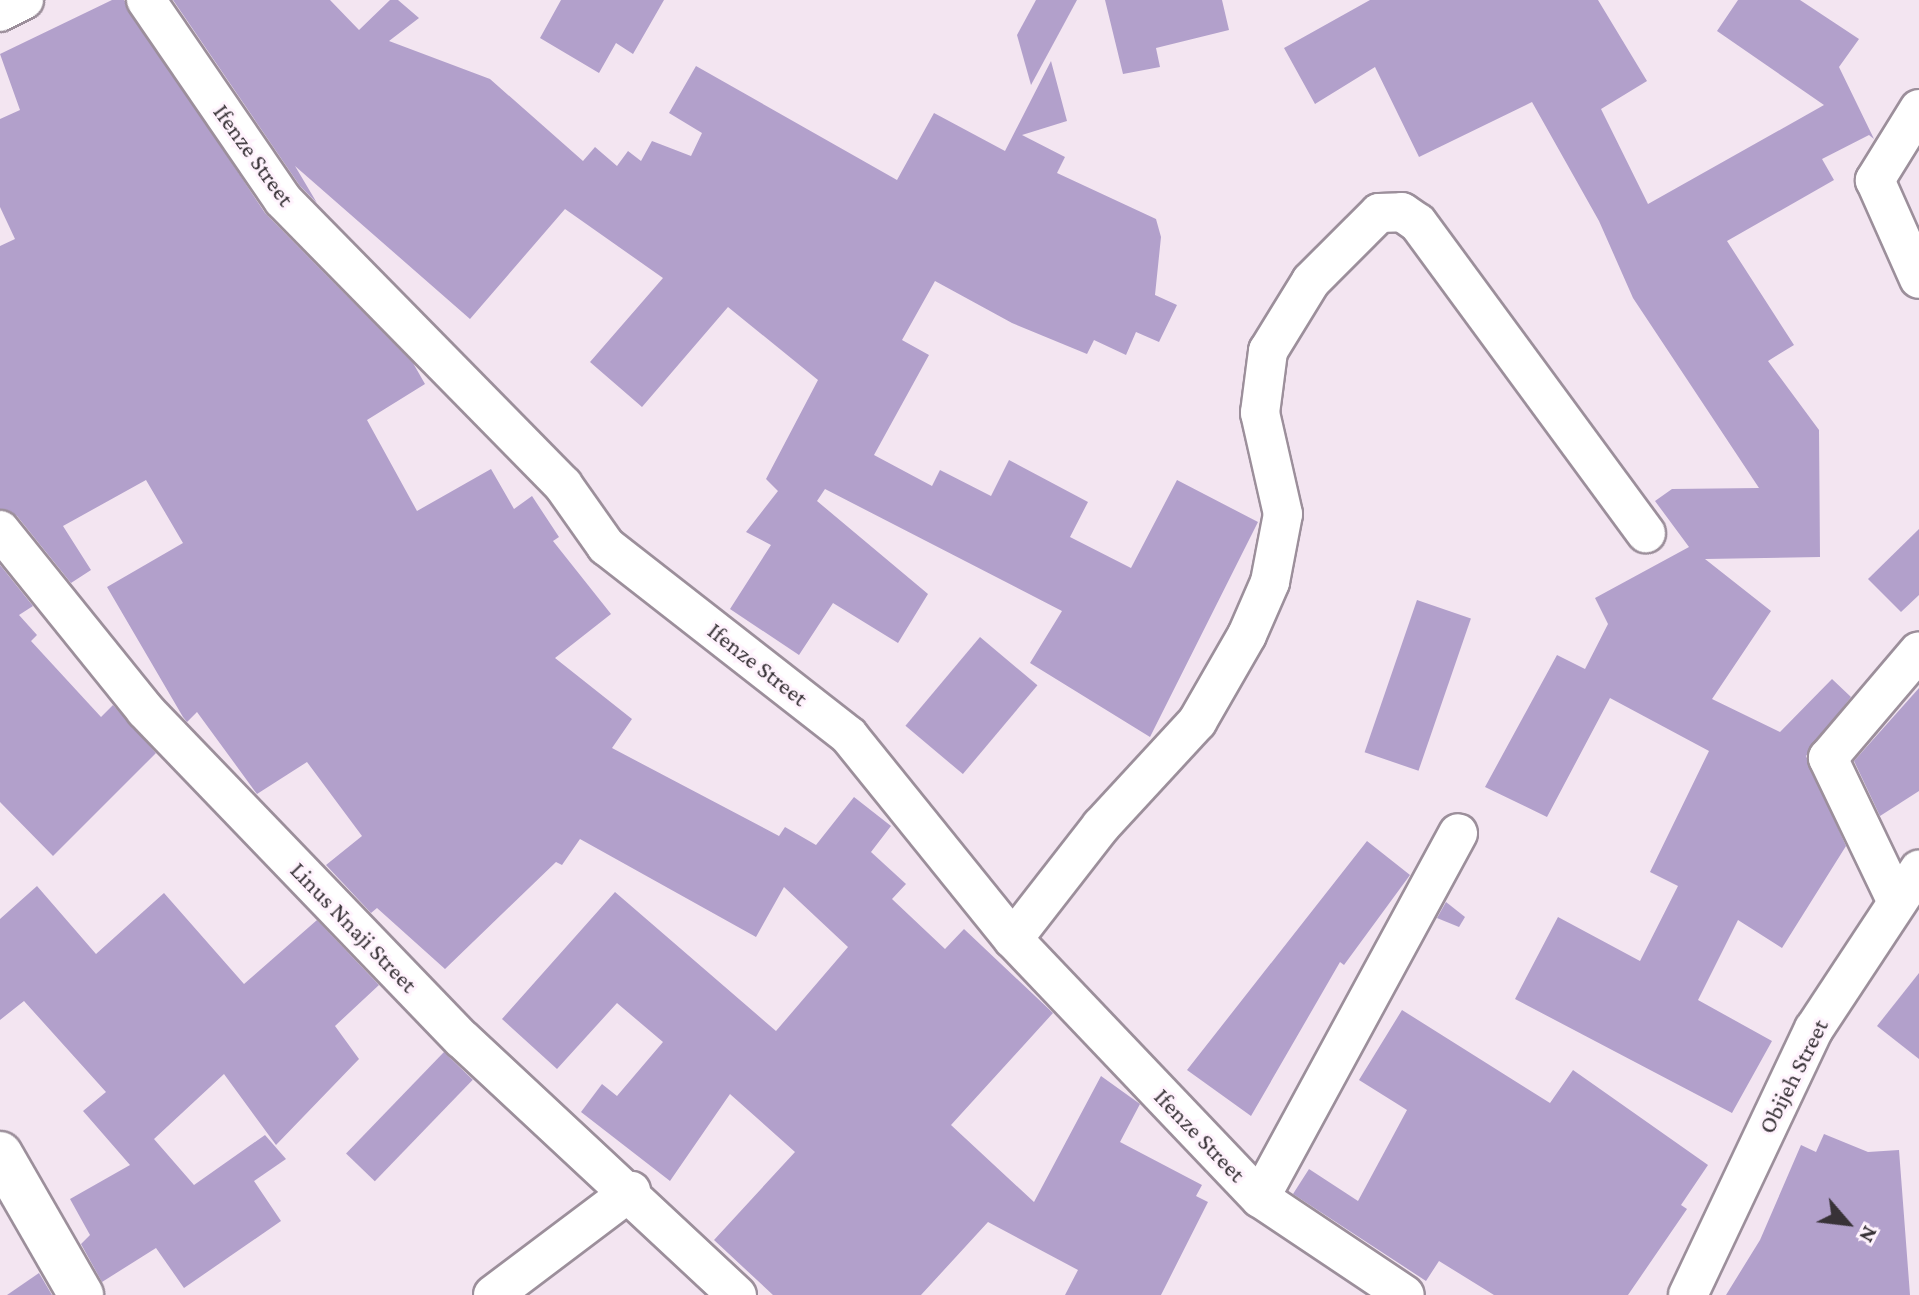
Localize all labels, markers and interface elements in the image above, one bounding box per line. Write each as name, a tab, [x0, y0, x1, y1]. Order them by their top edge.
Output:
street label: Ifenze Street	[207, 98, 301, 212]
street label: Ifenze Street	[702, 616, 814, 712]
street label: Linus Nnaji Street	[284, 856, 424, 998]
street label: Obijeh Street	[1752, 1014, 1834, 1138]
street label: Ifenze Street	[1148, 1082, 1252, 1188]
north arrow	[1807, 1183, 1887, 1263]
text: N	[1854, 1222, 1883, 1247]

